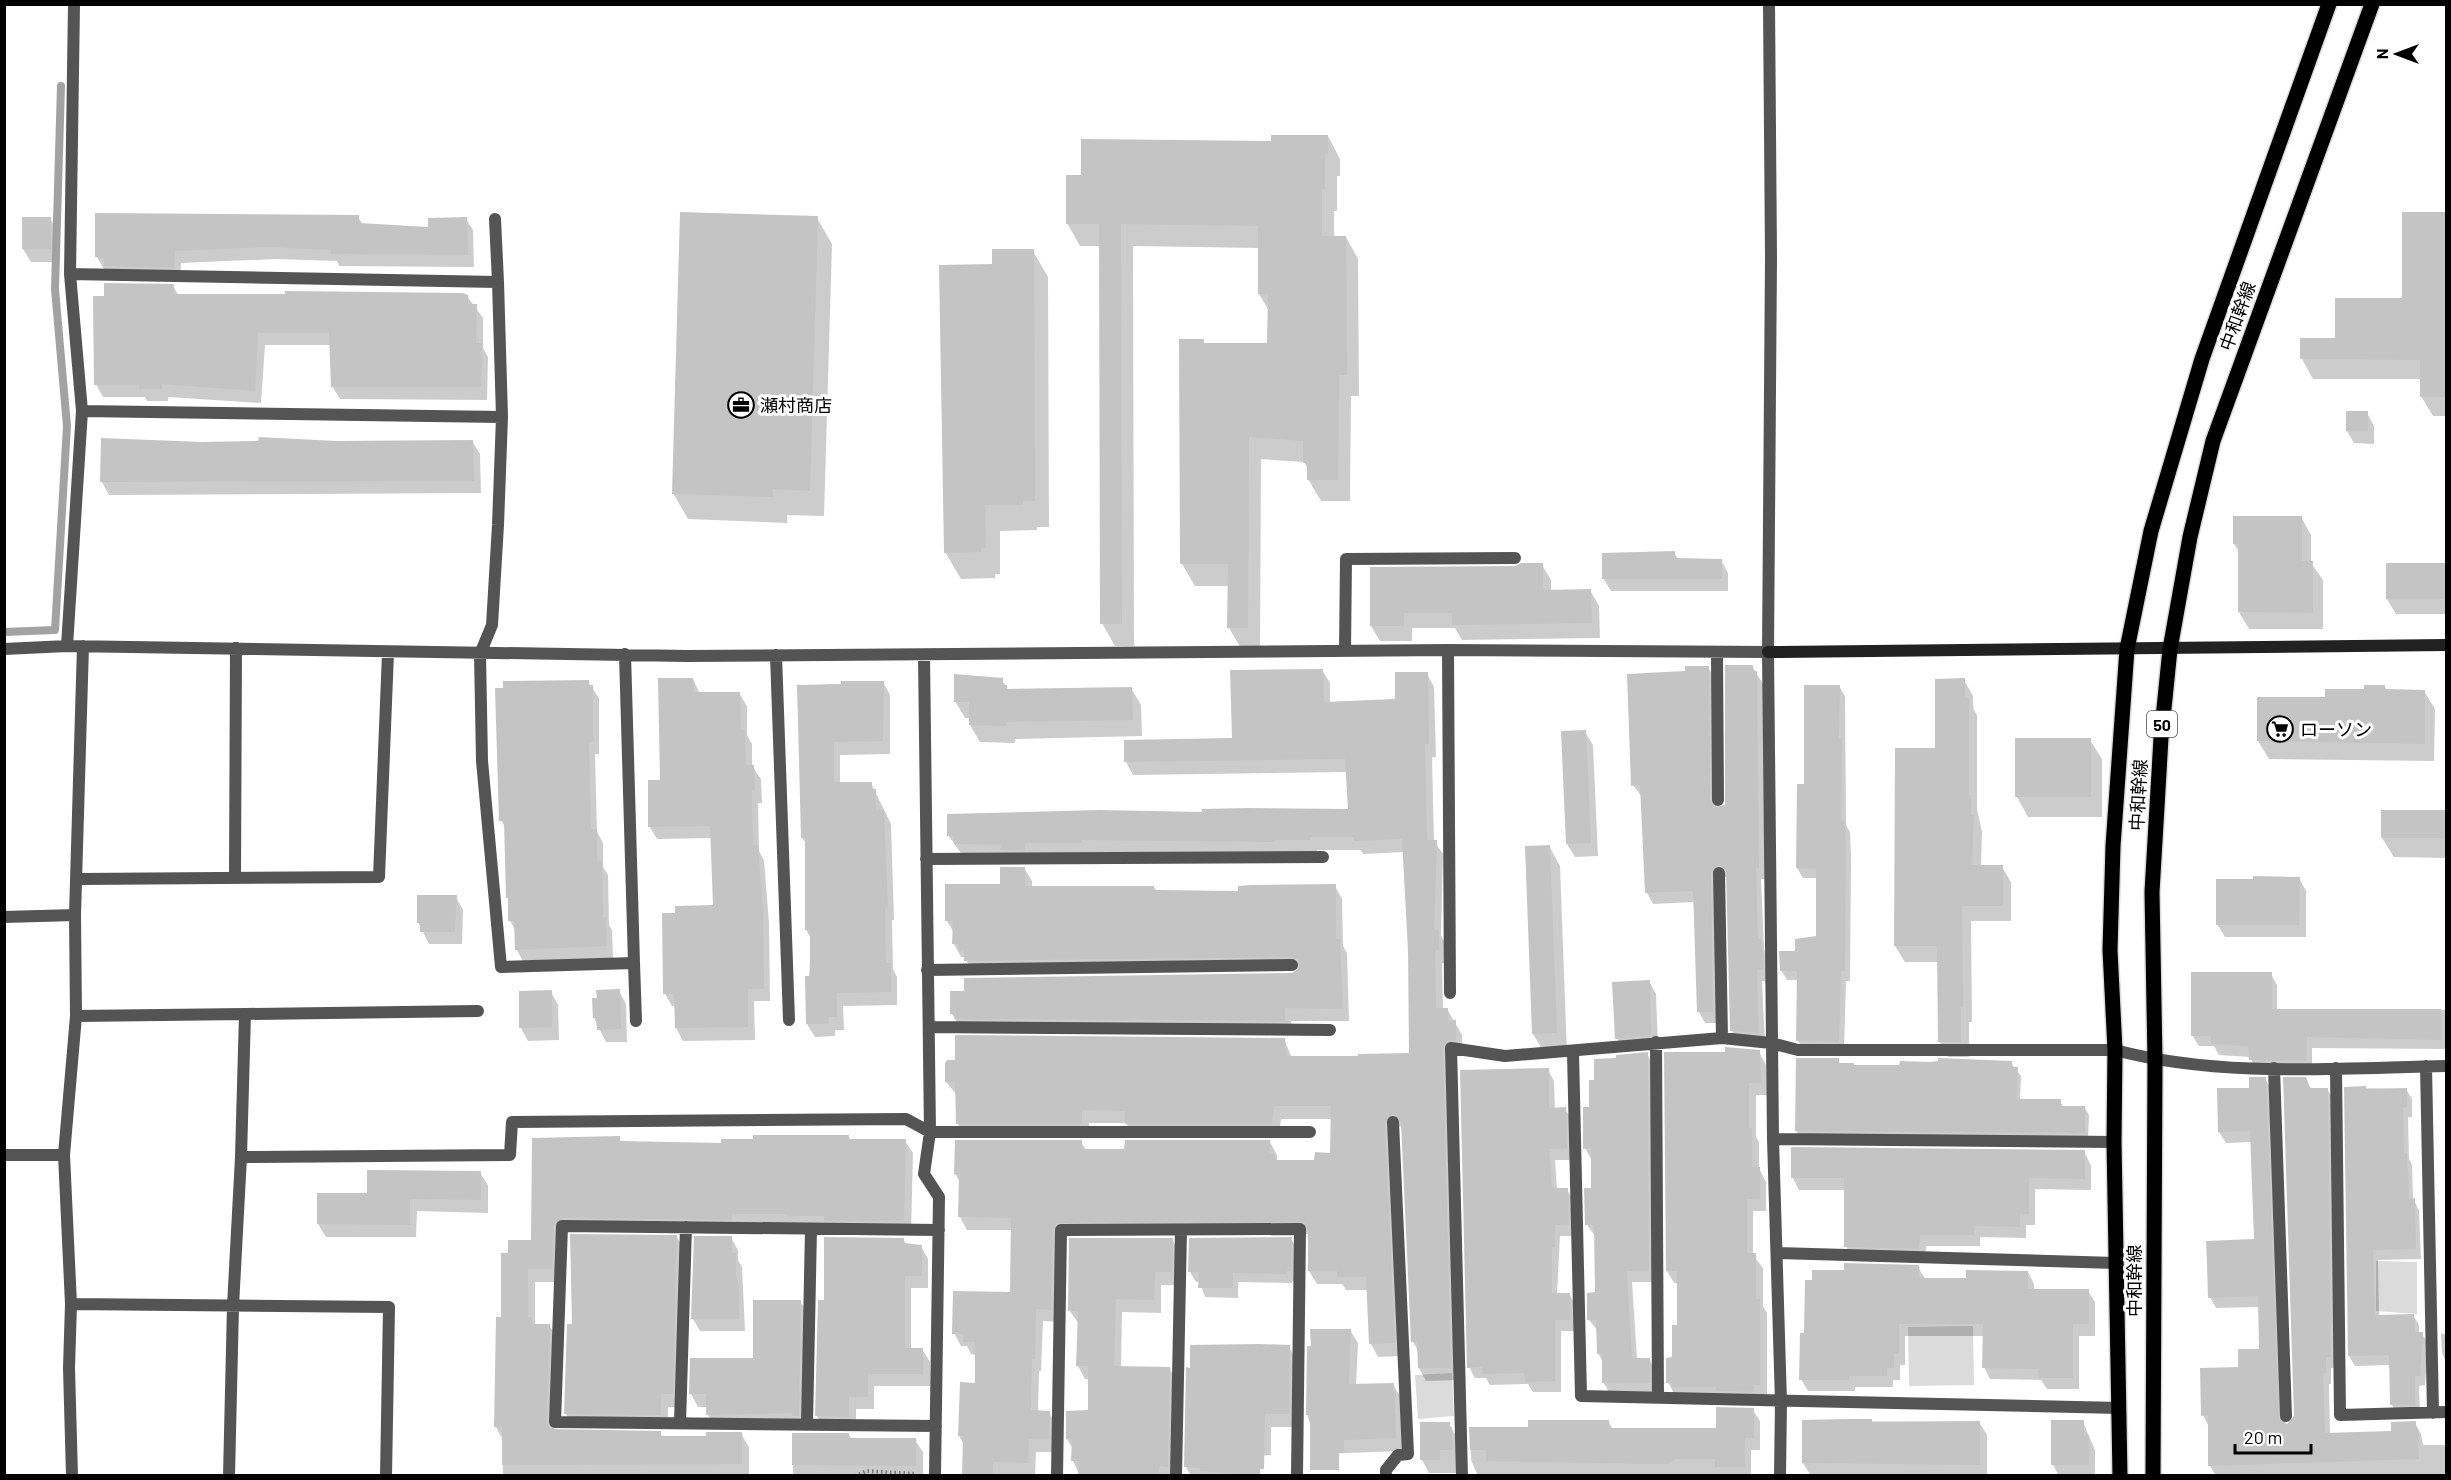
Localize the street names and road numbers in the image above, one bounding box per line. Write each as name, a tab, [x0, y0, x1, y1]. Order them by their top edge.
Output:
street label: 中和幹線	[2214, 278, 2260, 354]
road number: 50	[2147, 711, 2177, 737]
street label: 中和幹線	[2125, 758, 2151, 832]
street label: 中和幹線	[2123, 1245, 2145, 1317]

